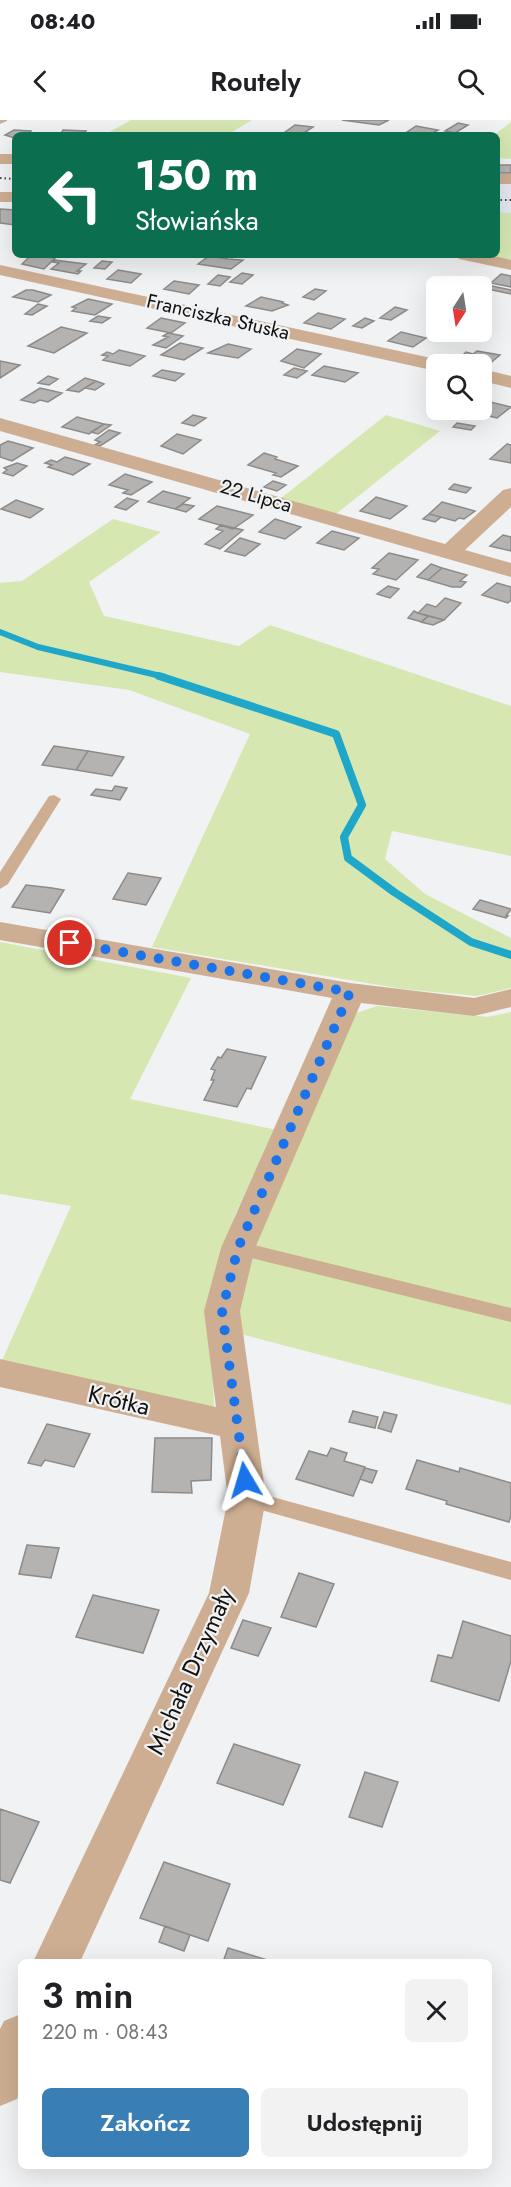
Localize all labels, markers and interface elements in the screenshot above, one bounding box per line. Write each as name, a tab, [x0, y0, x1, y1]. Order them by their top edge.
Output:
text: 08:40	[30, 5, 95, 37]
text: Routely	[210, 62, 301, 101]
icon: back	[24, 65, 57, 98]
icon: search	[454, 65, 487, 98]
text: 150 m	[135, 145, 258, 206]
icon: left	[36, 156, 114, 234]
text: Słowiańska	[135, 201, 259, 240]
north arrow	[426, 276, 492, 342]
map controls	[426, 276, 492, 420]
street label: Franciszka Stuska	[144, 286, 292, 348]
button: search	[426, 354, 492, 420]
street label: 22 Lipca	[217, 472, 295, 520]
pin	[44, 917, 95, 968]
icon: arrive	[53, 926, 86, 959]
street label: Krótka	[85, 1376, 153, 1424]
position arrow	[213, 1448, 277, 1512]
street label: Michała Drzymały	[138, 1582, 243, 1760]
text: 3 min	[42, 1969, 133, 2021]
button: close	[405, 1979, 468, 2042]
text: 220 m · 08:43	[42, 2018, 168, 2047]
button: Zakończ	[42, 2088, 249, 2157]
button: Udostępnij	[261, 2088, 468, 2157]

